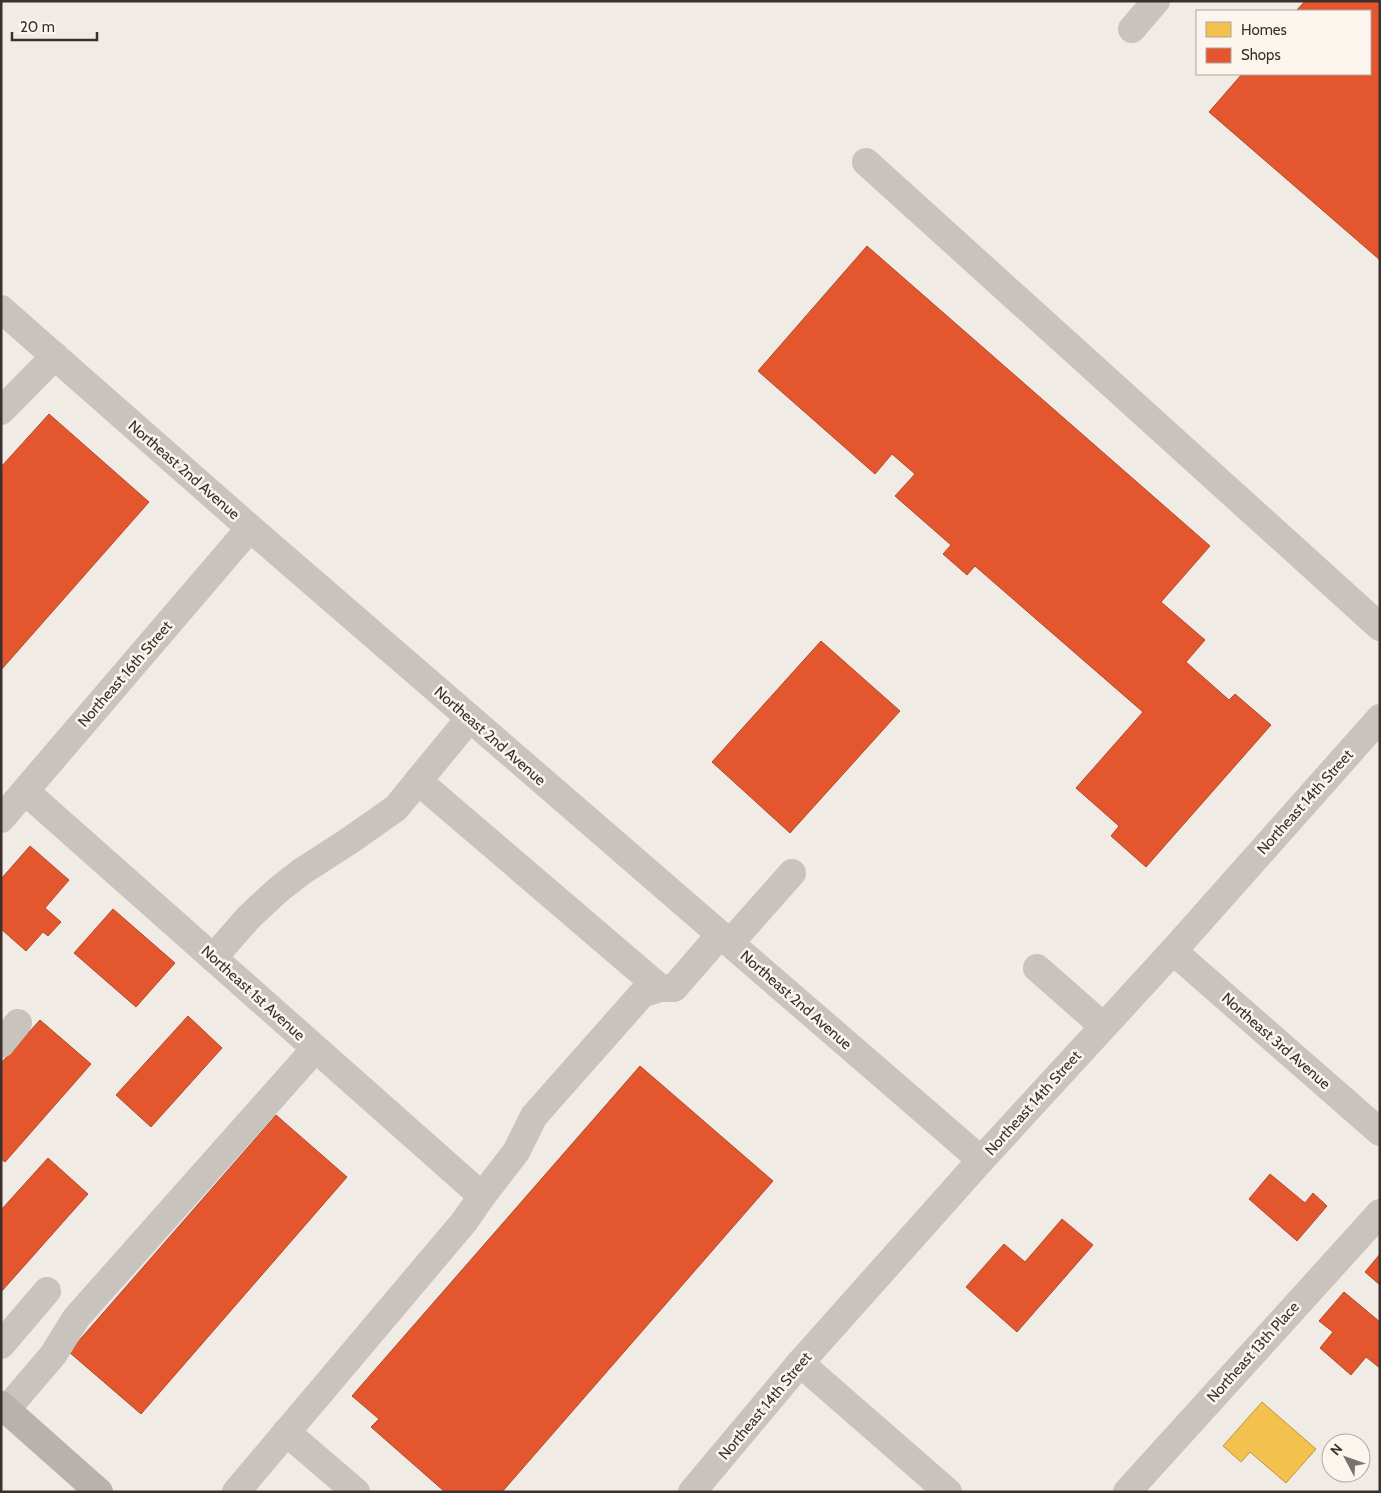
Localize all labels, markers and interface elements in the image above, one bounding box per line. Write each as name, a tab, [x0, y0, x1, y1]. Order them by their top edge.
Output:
scale bar	[12, 10, 98, 42]
legend	[1196, 10, 1371, 75]
text: 20 m	[20, 18, 55, 36]
text: Homes	[1241, 21, 1287, 39]
text: Shops	[1241, 46, 1281, 64]
street label: Northeast 2nd Avenue	[125, 417, 244, 523]
street label: Northeast 16th Street	[74, 617, 176, 731]
street label: Northeast 2nd Avenue	[431, 683, 550, 789]
street label: Northeast 14th Street	[1253, 746, 1357, 858]
street label: Northeast 1st Avenue	[198, 942, 309, 1044]
street label: Northeast 2nd Avenue	[737, 947, 856, 1053]
street label: Northeast 3rd Avenue	[1218, 989, 1334, 1093]
street label: Northeast 14th Street	[981, 1047, 1085, 1159]
street label: Northeast 13th Place	[1203, 1298, 1303, 1406]
street label: Northeast 14th Street	[715, 1349, 815, 1463]
north arrow	[1321, 1433, 1371, 1483]
text: N	[1326, 1440, 1346, 1459]

